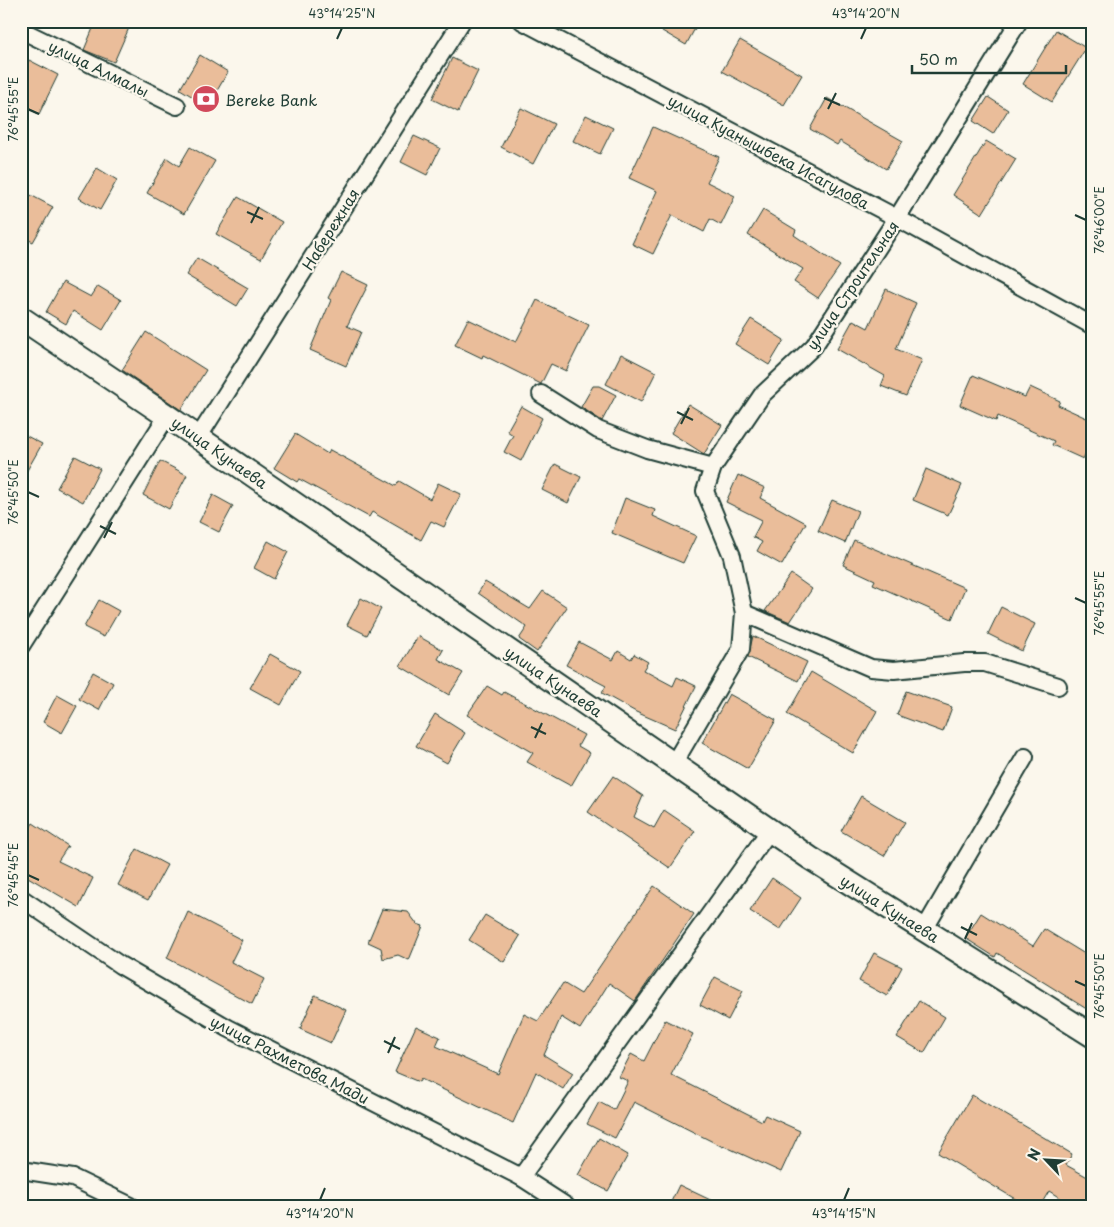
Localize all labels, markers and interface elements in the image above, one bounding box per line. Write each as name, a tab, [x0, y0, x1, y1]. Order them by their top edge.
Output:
text: 43°14'25"N	[309, 4, 375, 22]
text: 43°14'20"N	[832, 4, 900, 22]
street label: улица Алмалы	[45, 34, 153, 102]
scale bar	[912, 42, 1065, 74]
text: 50 m	[919, 47, 958, 70]
text: 76°45'55"E	[4, 77, 22, 141]
bank icon: Bereke Bank	[191, 84, 221, 114]
place label: Bereke Bank	[225, 88, 317, 111]
street label: улица Куанышбека Исагулова	[664, 88, 874, 214]
street label: Набережная	[296, 184, 364, 274]
text: 76°46'00"E	[1090, 186, 1108, 254]
street label: улица Строительная	[800, 216, 904, 354]
street label: улица Кунаева	[167, 410, 273, 494]
text: 76°45'50"E	[4, 459, 22, 525]
text: 76°45'55"E	[1090, 571, 1108, 635]
street label: улица Кунаева	[501, 640, 608, 722]
text: 76°45'45"E	[4, 843, 22, 907]
street label: улица Кунаева	[836, 868, 944, 948]
text: 76°45'50"E	[1090, 953, 1108, 1019]
street label: улица Рахметова Мади	[206, 1009, 374, 1109]
north arrow	[1022, 1134, 1072, 1184]
text: N	[1022, 1145, 1046, 1164]
text: 43°14'20"N	[286, 1204, 354, 1222]
text: 43°14'15"N	[812, 1204, 876, 1222]

